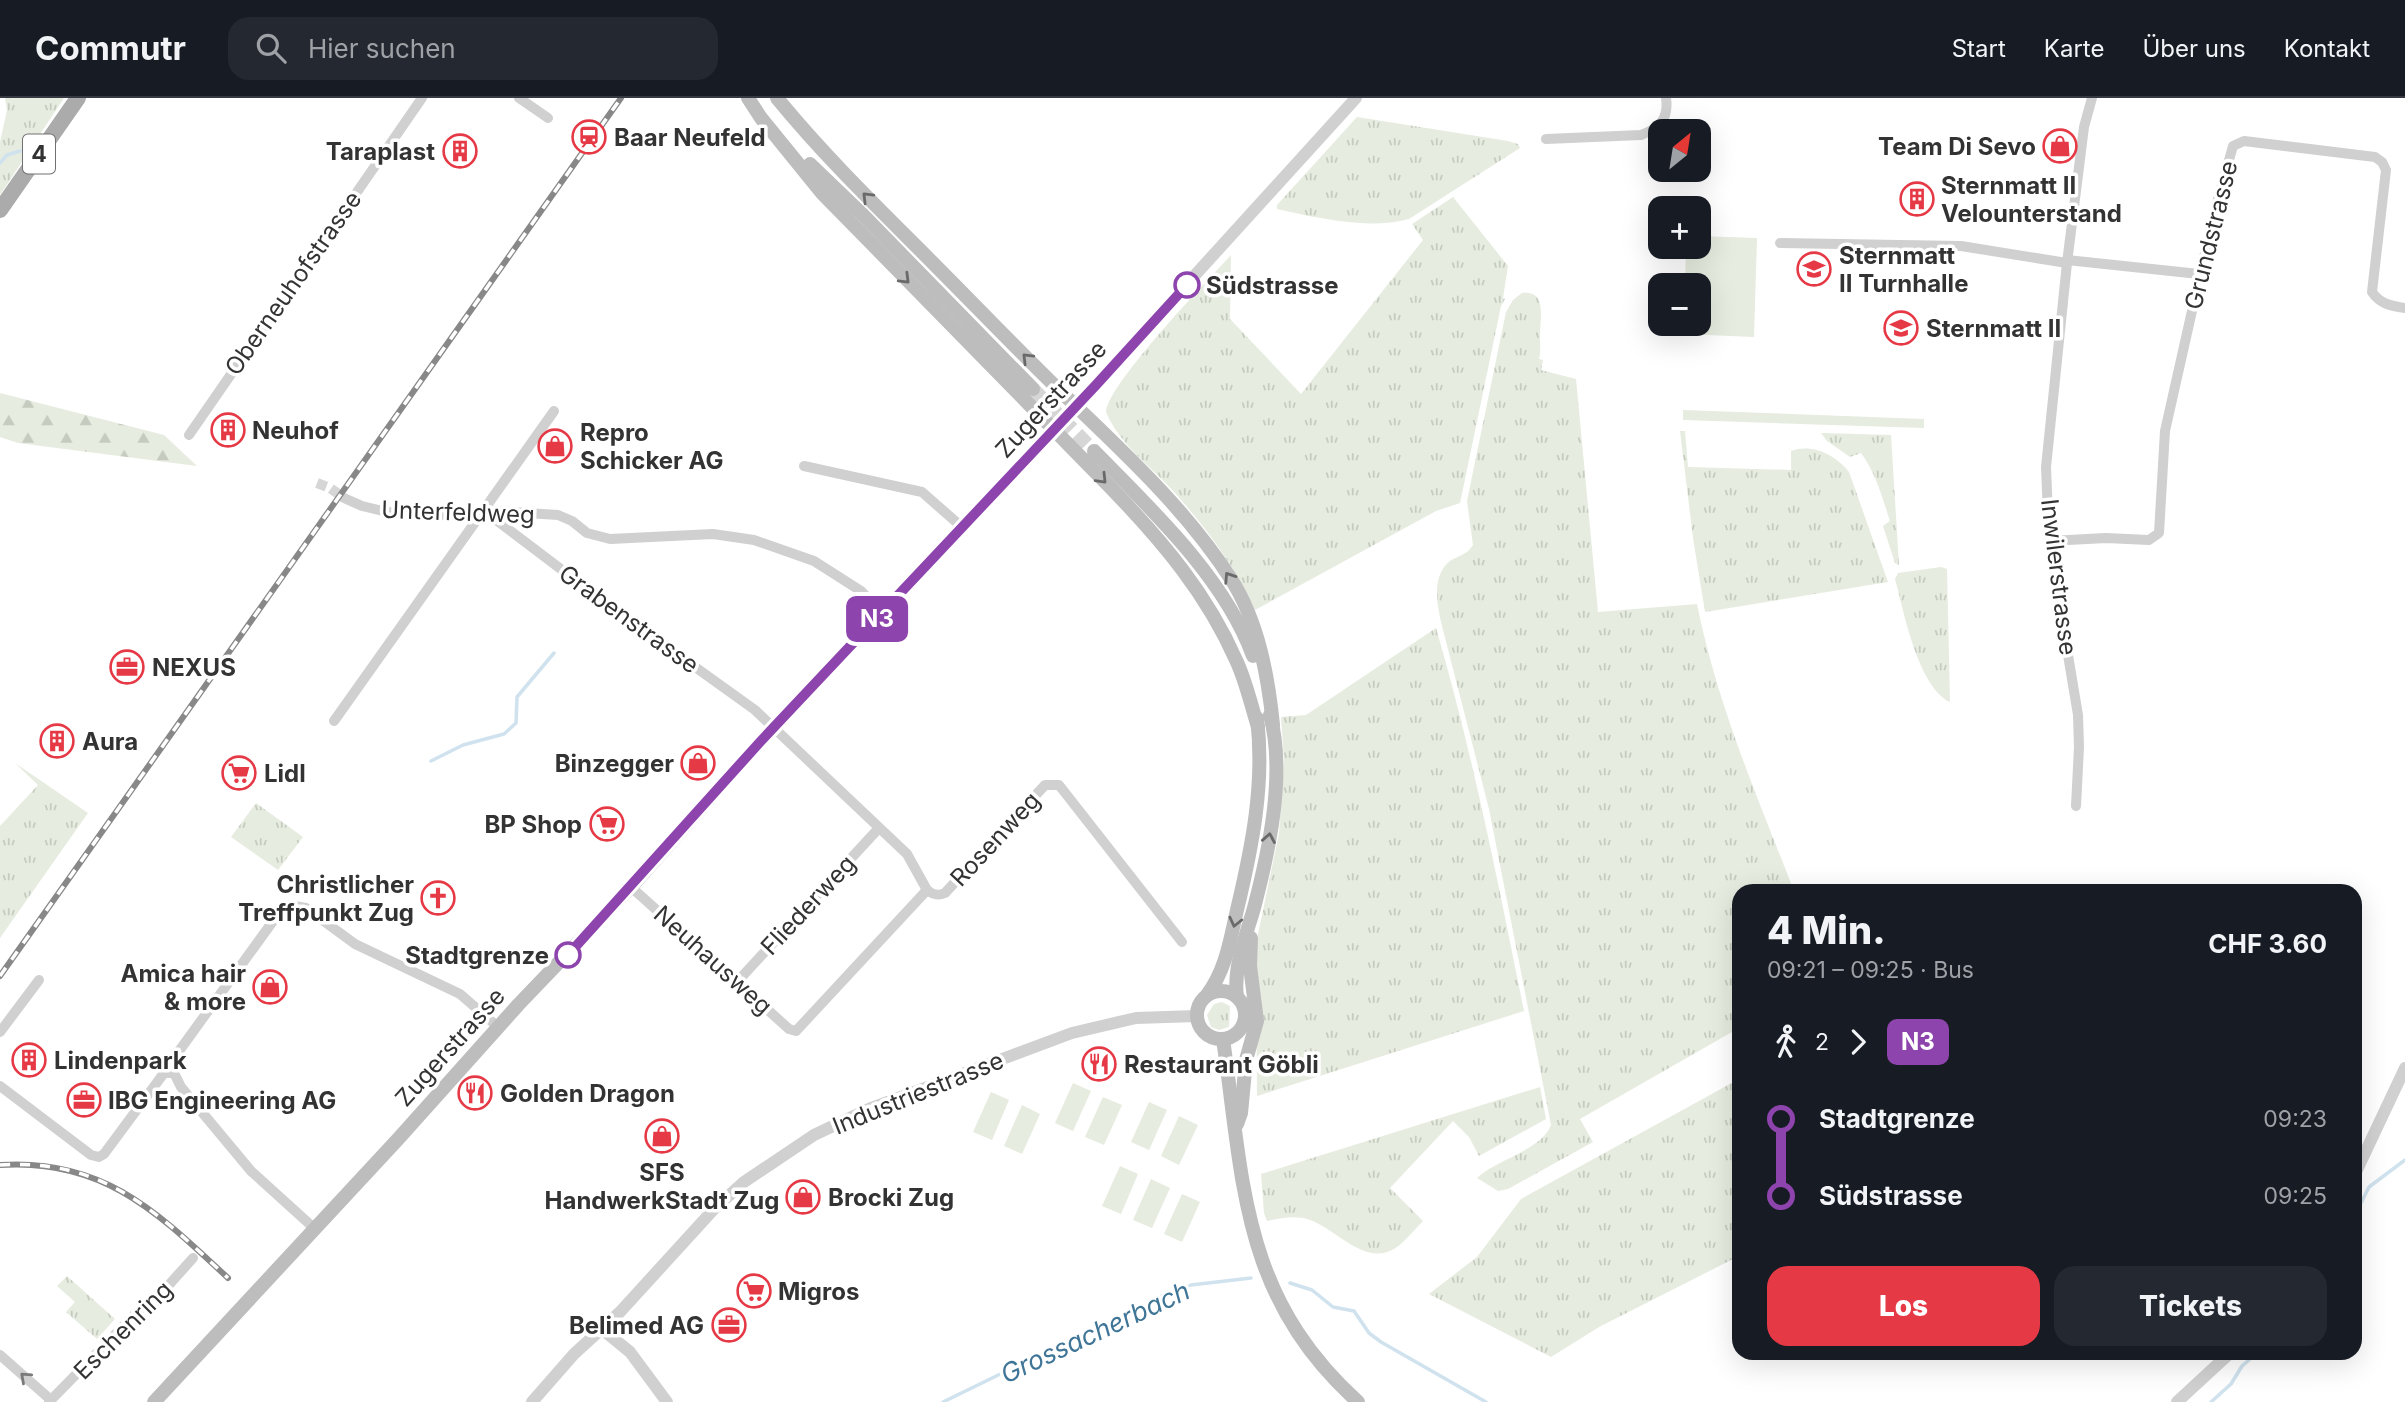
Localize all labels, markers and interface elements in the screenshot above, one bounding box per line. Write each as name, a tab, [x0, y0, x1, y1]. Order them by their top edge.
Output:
search box	[228, 17, 718, 80]
text: Commutr	[35, 28, 186, 68]
icon: search	[252, 29, 290, 67]
text: Hier suchen	[308, 33, 456, 64]
text: Start	[1952, 34, 2006, 63]
text: Karte	[2044, 34, 2104, 63]
text: Über uns	[2142, 34, 2246, 63]
text: Kontakt	[2284, 34, 2370, 63]
station icon: Baar Neufeld	[570, 118, 608, 156]
north arrow	[1648, 119, 1712, 182]
map controls	[1648, 119, 1711, 336]
place label: Baar Neufeld	[614, 123, 766, 152]
shop icon: Team Di Sevo	[2041, 127, 2079, 165]
building icon: Taraplast	[441, 132, 479, 170]
place label: Team Di Sevo	[1878, 132, 2036, 161]
road number: 4	[23, 134, 55, 174]
place label: Taraplast	[326, 137, 435, 166]
street label: Grundstrasse	[2178, 158, 2244, 312]
place label: Sternmatt II Velounterstand	[1941, 171, 2122, 228]
building icon: Sternmatt II Velounterstand	[1898, 180, 1936, 218]
street label: Oberneuhofstrasse	[219, 185, 367, 381]
one-way arrow	[862, 192, 875, 205]
button: +	[1648, 196, 1711, 259]
place label: Sternmatt II Turnhalle	[1839, 241, 1968, 298]
school or university icon: Sternmatt II Turnhalle	[1795, 250, 1833, 288]
one-way arrow	[896, 270, 909, 283]
place label: Südstrasse	[1206, 271, 1339, 300]
marker: Südstrasse	[1174, 272, 1200, 298]
button: −	[1648, 273, 1711, 336]
school or university icon: Sternmatt II	[1882, 309, 1920, 347]
place label: Sternmatt II	[1926, 314, 2061, 343]
street label: Zugerstrasse	[989, 334, 1113, 464]
one-way arrow	[1023, 353, 1036, 366]
building icon: Neuhof	[209, 411, 247, 449]
place label: Neuhof	[252, 416, 339, 445]
place label: Repro Schicker AG	[580, 418, 723, 475]
shop icon: Repro Schicker AG	[536, 427, 574, 465]
one-way arrow	[1093, 470, 1106, 483]
street label: Unterfeldweg	[381, 495, 535, 529]
street label: Inwilerstrasse	[2035, 497, 2083, 657]
street label: Grabenstrasse	[553, 559, 705, 679]
one-way arrow	[1225, 572, 1238, 585]
line badge: N3	[846, 596, 908, 642]
text: N3	[860, 604, 894, 633]
office icon: NEXUS	[108, 648, 146, 686]
place label: NEXUS	[152, 653, 236, 682]
building icon: Aura	[38, 722, 76, 760]
place label: Aura	[82, 727, 138, 756]
shop icon: Binzegger	[679, 744, 717, 782]
place label: Binzegger	[555, 749, 674, 778]
supermarket icon: Lidl	[220, 754, 258, 792]
place label: Lidl	[264, 759, 306, 788]
street label: Rosenweg	[944, 786, 1046, 892]
supermarket icon: BP Shop	[588, 805, 626, 843]
place label: BP Shop	[484, 810, 582, 839]
one-way arrow	[1261, 832, 1276, 844]
street label: Fliederweg	[755, 849, 861, 961]
place label: Christlicher Treffpunkt Zug	[238, 870, 414, 927]
church icon: Christlicher Treffpunkt Zug	[419, 879, 457, 917]
street label: Neuhausweg	[648, 899, 778, 1021]
text: 4 Min.	[1767, 907, 1886, 953]
one-way arrow	[1228, 916, 1243, 928]
text: CHF 3.60	[2208, 928, 2327, 959]
place label: Stadtgrenze	[405, 941, 549, 970]
marker: Stadtgrenze	[555, 942, 581, 968]
text: 09:21 – 09:25 · Bus	[1767, 956, 1974, 984]
place label: Amica hair & more	[121, 959, 246, 1016]
shop icon: Amica hair & more	[251, 968, 289, 1006]
street label: Zugerstrasse	[389, 982, 511, 1112]
icon: walk	[1767, 1023, 1805, 1061]
icon: forward	[1839, 1023, 1877, 1061]
text: N3	[1901, 1027, 1935, 1056]
text: 2	[1815, 1028, 1829, 1056]
building icon: Lindenpark	[10, 1041, 48, 1079]
restaurant icon: Restaurant Göbli	[1080, 1045, 1118, 1083]
place label: Lindenpark	[54, 1046, 187, 1075]
street label: Industriestrasse	[828, 1046, 1008, 1140]
place label: Restaurant Göbli	[1124, 1050, 1319, 1079]
restaurant icon: Golden Dragon	[456, 1074, 494, 1112]
place label: Golden Dragon	[500, 1079, 675, 1108]
office icon: IBG Engineering AG	[65, 1081, 103, 1119]
place label: IBG Engineering AG	[108, 1086, 336, 1115]
text: Stadtgrenze	[1819, 1103, 1975, 1134]
text: 09:23	[2263, 1105, 2327, 1133]
shop icon: SFS HandwerkStadt Zug	[643, 1117, 681, 1155]
place label: SFS HandwerkStadt Zug	[545, 1158, 779, 1215]
shop icon: Brocki Zug	[784, 1178, 822, 1216]
text: Südstrasse	[1819, 1180, 1963, 1211]
text: 09:25	[2264, 1182, 2327, 1210]
place label: Brocki Zug	[828, 1183, 954, 1212]
button: Los	[1767, 1266, 2040, 1346]
button: Tickets	[2054, 1266, 2327, 1346]
supermarket icon: Migros	[735, 1272, 773, 1310]
street label: Eschenring	[68, 1275, 178, 1385]
water label: Grossacherbach	[995, 1275, 1195, 1389]
place label: Migros	[778, 1277, 859, 1306]
office icon: Belimed AG	[710, 1306, 748, 1344]
place label: Belimed AG	[569, 1311, 704, 1340]
one-way arrow	[20, 1373, 33, 1386]

